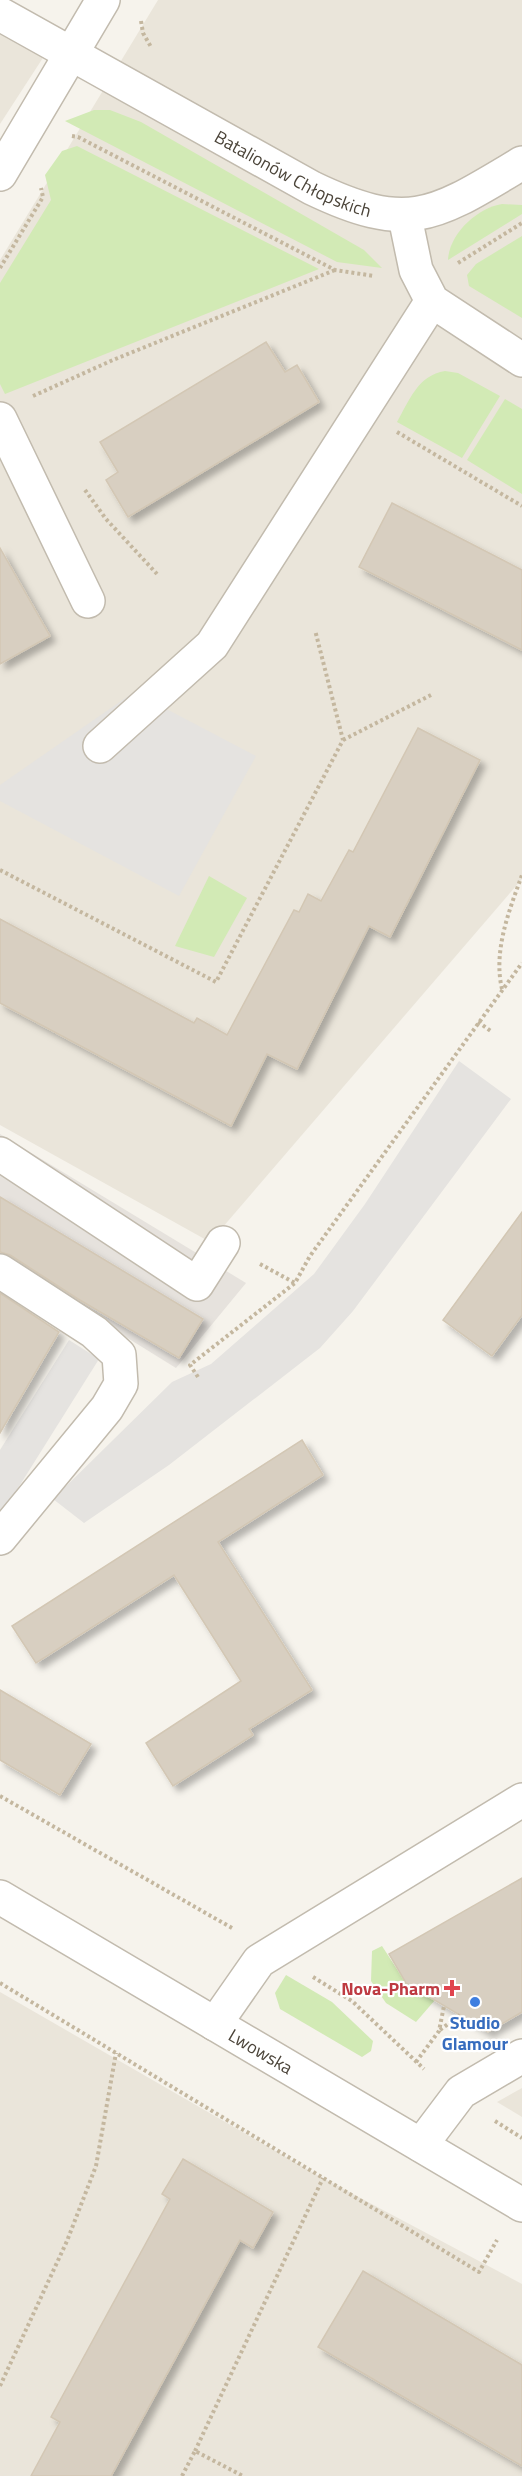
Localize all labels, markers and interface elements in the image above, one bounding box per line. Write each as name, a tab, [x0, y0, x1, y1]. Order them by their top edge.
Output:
street label: Batalionów Chłopskich	[210, 123, 374, 224]
place label: Nova-Pharm	[341, 1975, 440, 2002]
marker: Nova-Pharm	[445, 1981, 459, 1995]
marker: Studio Glamour	[468, 1995, 482, 2009]
place label: Studio Glamour	[442, 2009, 508, 2057]
street label: Lwowska	[224, 2021, 298, 2081]

